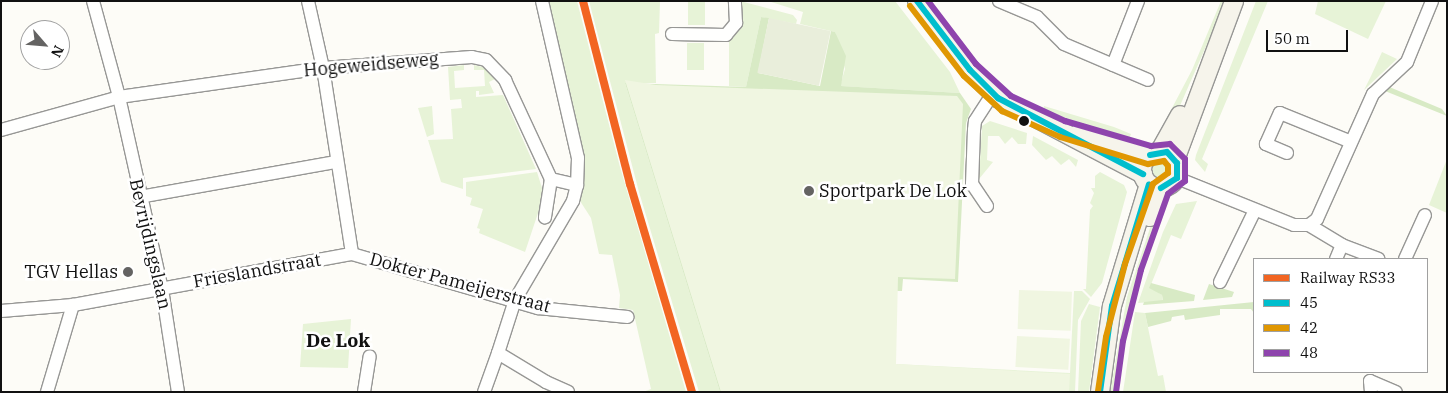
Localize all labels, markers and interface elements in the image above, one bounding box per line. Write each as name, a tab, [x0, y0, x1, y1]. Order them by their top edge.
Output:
north arrow	[20, 20, 70, 70]
scale bar	[1268, 20, 1350, 52]
text: 50 m	[1274, 29, 1310, 48]
text: N	[47, 42, 68, 60]
street label: Hogeweidseweg	[303, 48, 439, 82]
unlabelled marker	[1019, 116, 1029, 126]
street label: Bevrijdingslaan	[124, 176, 176, 312]
place label: Sportpark De Lok	[819, 180, 967, 202]
marker: Sportpark De Lok	[803, 185, 815, 197]
street label: Dokter Pameijerstraat	[367, 248, 553, 318]
street label: Frieslandstraat	[191, 249, 323, 293]
legend	[1253, 258, 1428, 373]
place label: TGV Hellas	[24, 261, 118, 283]
marker: TGV Hellas	[122, 266, 134, 278]
text: Railway RS33	[1300, 268, 1395, 287]
text: 45	[1300, 293, 1318, 312]
text: 42	[1300, 318, 1318, 337]
district label: De Lok	[306, 330, 370, 352]
text: 48	[1300, 343, 1318, 362]

